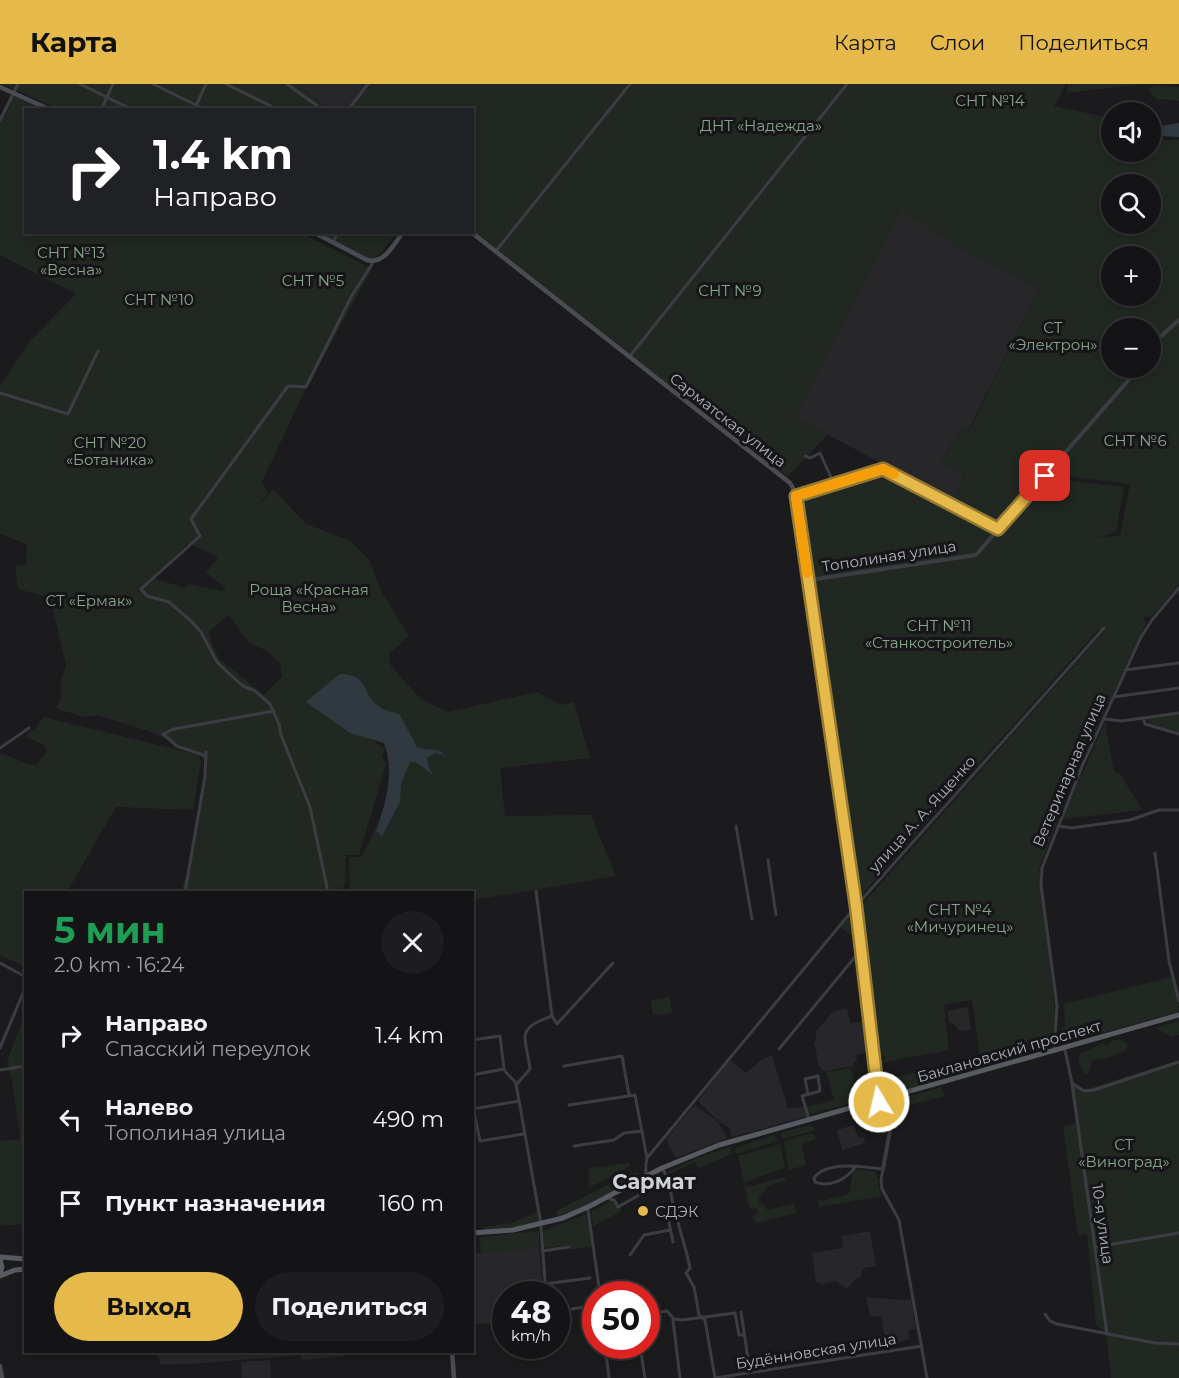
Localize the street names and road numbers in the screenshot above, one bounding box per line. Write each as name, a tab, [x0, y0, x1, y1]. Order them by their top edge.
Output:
street label: Сарматская улица	[666, 369, 790, 471]
street label: Тополиная улица	[821, 536, 957, 576]
street label: Ветеринарная улица	[1028, 690, 1110, 850]
street label: улица А. А. Ященко	[864, 752, 979, 877]
street label: Баклановский проспект	[915, 1015, 1104, 1086]
street label: 10-я улица	[1088, 1183, 1118, 1265]
street label: Будённовская улица	[734, 1329, 898, 1373]

